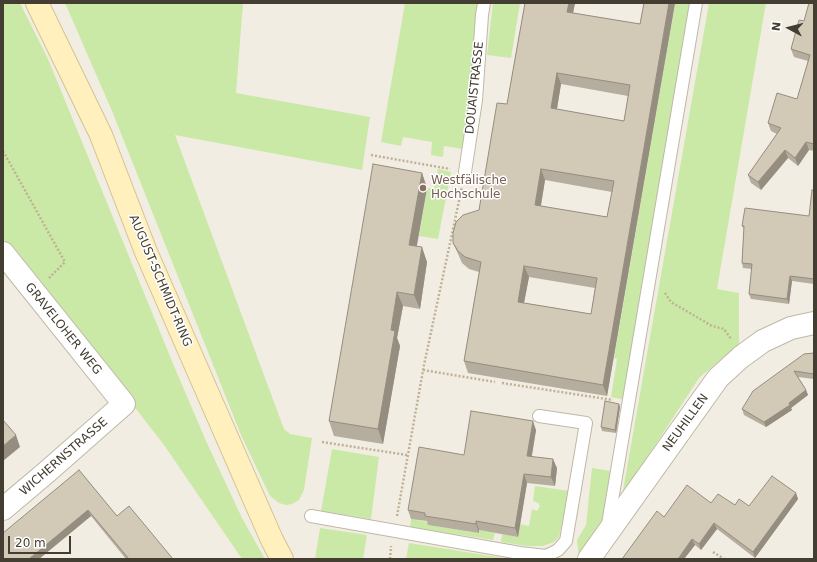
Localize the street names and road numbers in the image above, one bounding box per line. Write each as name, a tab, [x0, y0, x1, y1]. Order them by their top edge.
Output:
street label: DOUAISTRASSE	[463, 41, 487, 135]
street label: AUGUST-SCHMIDT-RING	[126, 213, 194, 349]
street label: GRAVELOHER WEG	[22, 280, 104, 378]
street label: NEUHILLEN	[660, 391, 712, 455]
street label: WICHERNSTRASSE	[17, 415, 111, 499]

